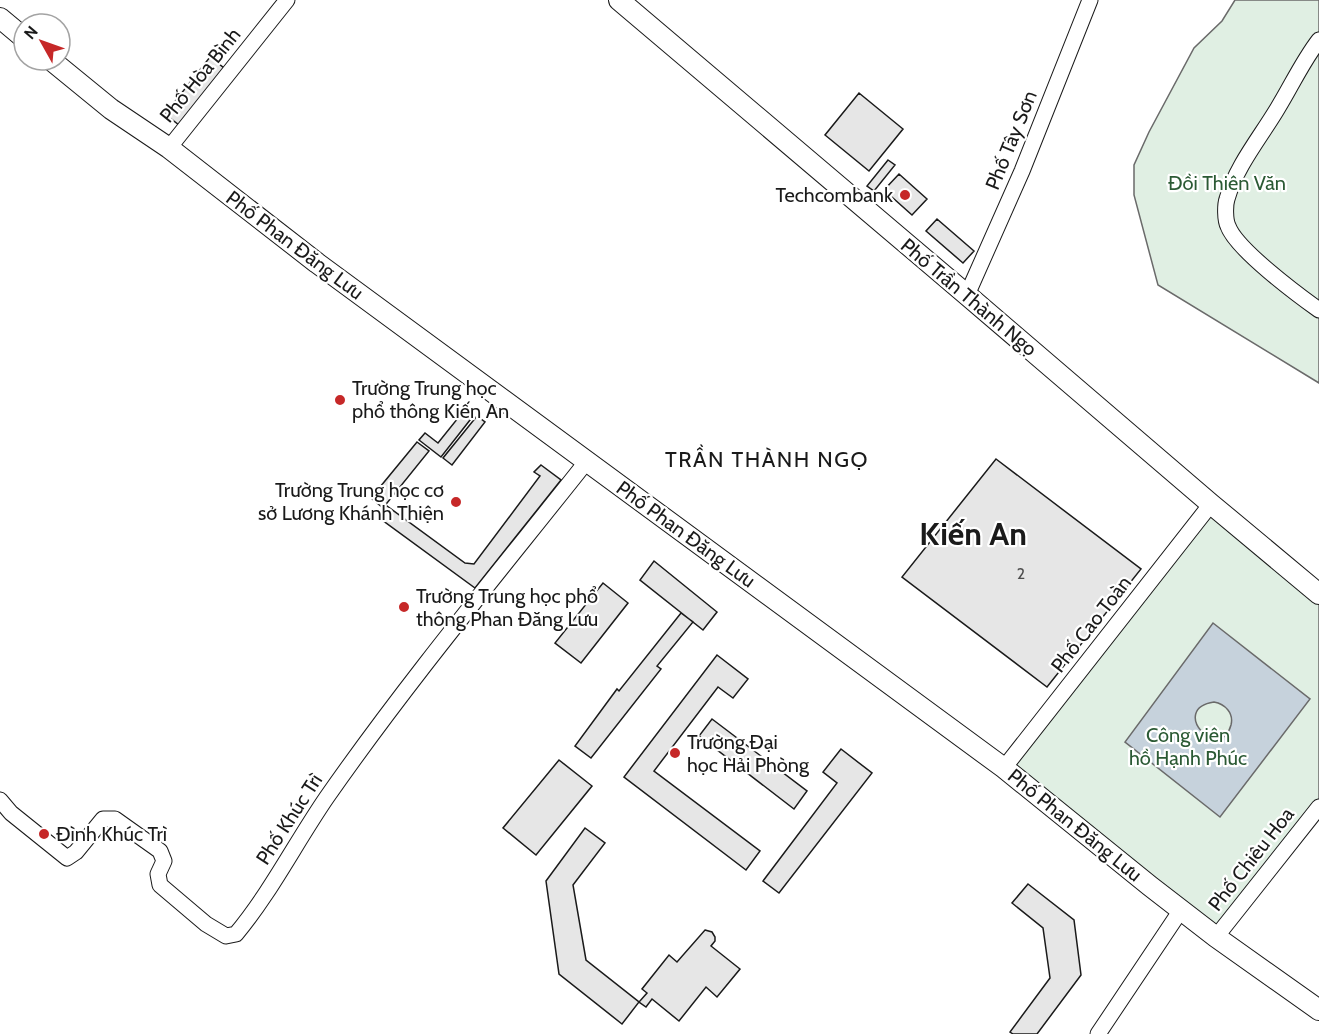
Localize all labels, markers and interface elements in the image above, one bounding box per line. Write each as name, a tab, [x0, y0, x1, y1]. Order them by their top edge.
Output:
north arrow	[12, 12, 72, 72]
text: N	[20, 22, 42, 43]
street label: Phố Hòa Bình	[155, 23, 245, 127]
street label: Phố Tây Sơn	[980, 87, 1042, 193]
park label: Đồi Thiên Văn	[1168, 171, 1286, 195]
place label: Techcombank	[775, 183, 893, 207]
street label: Phố Phan Đăng Lưu	[222, 186, 368, 304]
marker: Techcombank	[898, 188, 912, 202]
street label: Phố Trần Thành Ngọ	[896, 233, 1042, 361]
place label: Trường Trung học phổ thông Kiến An	[352, 376, 509, 423]
marker: Trường Trung học phổ thông Kiến An	[333, 393, 347, 407]
district label: TRẦN THÀNH NGỌ	[665, 444, 869, 473]
street label: Phố Phan Đăng Lưu	[612, 476, 760, 592]
place label: Trường Trung học cơ sở Lương Khánh Thiện	[258, 478, 444, 525]
marker: Trường Trung học cơ sở Lương Khánh Thiện	[449, 495, 463, 509]
district label: Kiến An	[919, 514, 1027, 553]
house number: 2	[1017, 564, 1025, 583]
street label: Phố Cao Toàn	[1046, 571, 1136, 677]
place label: Trường Trung học phổ thông Phan Đăng Lưu	[416, 584, 598, 631]
marker: Trường Trung học phổ thông Phan Đăng Lưu	[397, 600, 411, 614]
park label: Công viên hồ Hạnh Phúc	[1129, 723, 1247, 770]
place label: Trường Đại học Hải Phòng	[687, 730, 810, 777]
marker: Trường Đại học Hải Phòng	[668, 746, 682, 760]
street label: Phố Phan Đăng Lưu	[1003, 763, 1147, 887]
street label: Phố Khúc Trì	[251, 769, 327, 869]
street label: Phố Chiêu Hoa	[1203, 802, 1299, 916]
place label: Đình Khúc Trì	[56, 822, 167, 846]
marker: Đình Khúc Trì	[37, 827, 51, 841]

